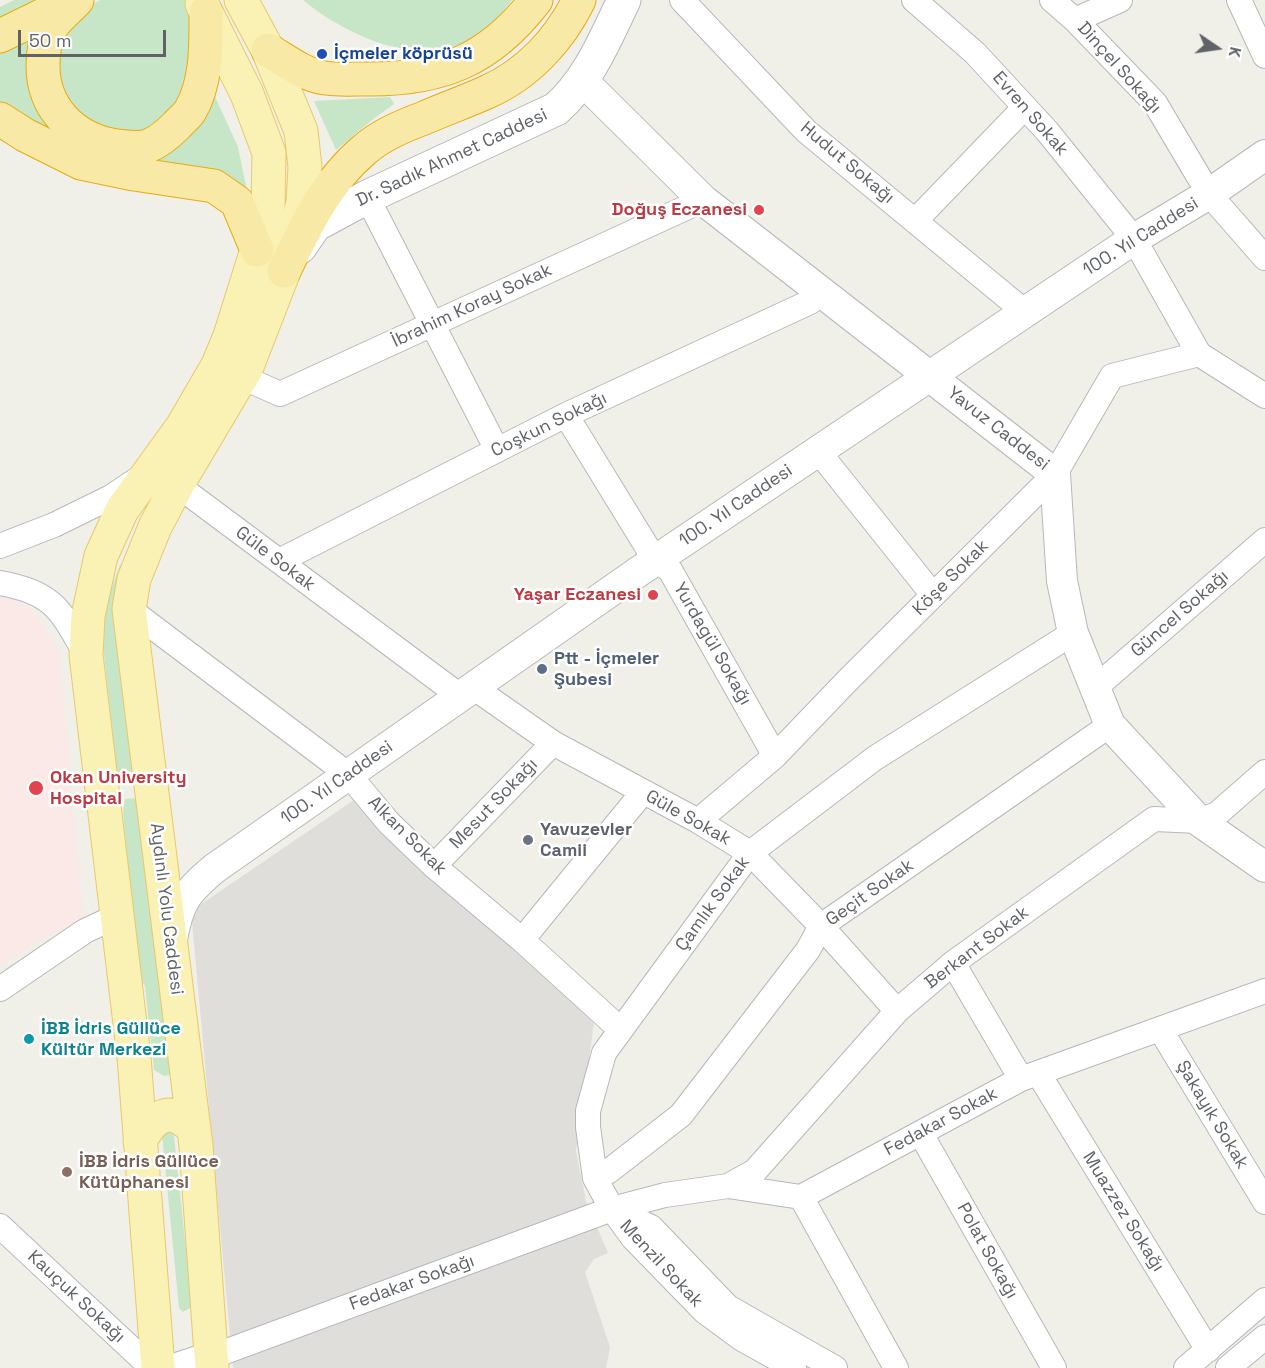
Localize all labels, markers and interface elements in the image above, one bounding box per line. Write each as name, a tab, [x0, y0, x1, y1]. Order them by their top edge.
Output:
scale bar	[21, 18, 170, 56]
street label: Dinçel Sokağı	[1072, 18, 1166, 118]
north arrow	[1187, 18, 1247, 78]
text: 50 m	[29, 29, 71, 52]
place label: İçmeler köprüsü	[334, 43, 473, 65]
text: K	[1224, 45, 1246, 59]
marker: İçmeler köprüsü	[315, 47, 329, 61]
street label: Evren Sokak	[988, 68, 1072, 160]
street label: Dr. Sadık Ahmet Caddesi	[353, 104, 551, 212]
street label: Hudut Sokağı	[796, 117, 898, 209]
street label: 100. Yıl Caddesi	[1079, 193, 1203, 281]
place label: Doğuş Eczanesi	[612, 199, 747, 221]
marker: Doğuş Eczanesi	[752, 203, 766, 217]
street label: İbrahim Koray Sokak	[389, 259, 555, 353]
street label: Yavuz Caddesi	[943, 382, 1053, 476]
street label: Coşkun Sokağı	[488, 388, 610, 462]
street label: 100. Yıl Caddesi	[675, 460, 797, 552]
street label: Güle Sokak	[231, 522, 319, 596]
street label: Köşe Sokak	[909, 536, 993, 620]
street label: Güncel Sokağı	[1127, 566, 1233, 662]
street label: Yurdagül Sokağı	[668, 579, 756, 709]
place label: Yaşar Eczanesi	[514, 584, 641, 606]
marker: Yaşar Eczanesi	[646, 588, 660, 602]
place label: Ptt - İçmeler Şubesi	[554, 648, 659, 690]
marker: Ptt - İçmeler Şubesi	[535, 662, 549, 676]
street label: 100. Yıl Caddesi	[277, 736, 397, 830]
street label: Mesut Sokağı	[445, 754, 543, 854]
place label: Okan University Hospital	[50, 767, 187, 810]
marker: Okan University Hospital	[27, 779, 45, 797]
street label: Güle Sokak	[642, 786, 734, 850]
street label: Alkan Sokak	[363, 792, 451, 880]
place label: Yavuzevler Camii	[540, 819, 632, 862]
street label: Aydınlı Yolu Caddesi	[145, 822, 187, 996]
marker: Yavuzevler Camii	[521, 833, 535, 847]
street label: Çamlık Sokak	[671, 852, 755, 956]
street label: Geçit Sokak	[822, 855, 918, 931]
street label: Berkant Sokak	[921, 902, 1033, 994]
place label: İBB İdris Güllüce Kültür Merkezi	[41, 1018, 181, 1060]
marker: İBB İdris Güllüce Kültür Merkezi	[22, 1032, 36, 1046]
street label: Şakayık Sokak	[1171, 1057, 1253, 1173]
street label: Fedakar Sokak	[881, 1083, 1001, 1161]
street label: Muazzez Sokağı	[1077, 1148, 1169, 1276]
place label: İBB İdris Güllüce Kütüphanesi	[79, 1151, 219, 1194]
marker: İBB İdris Güllüce Kütüphanesi	[60, 1165, 74, 1179]
street label: Polat Sokağı	[952, 1199, 1022, 1303]
street label: Menzil Sokak	[615, 1216, 707, 1312]
street label: Kauçuk Sokağı	[23, 1246, 129, 1348]
street label: Fedakar Sokağı	[347, 1250, 477, 1316]

